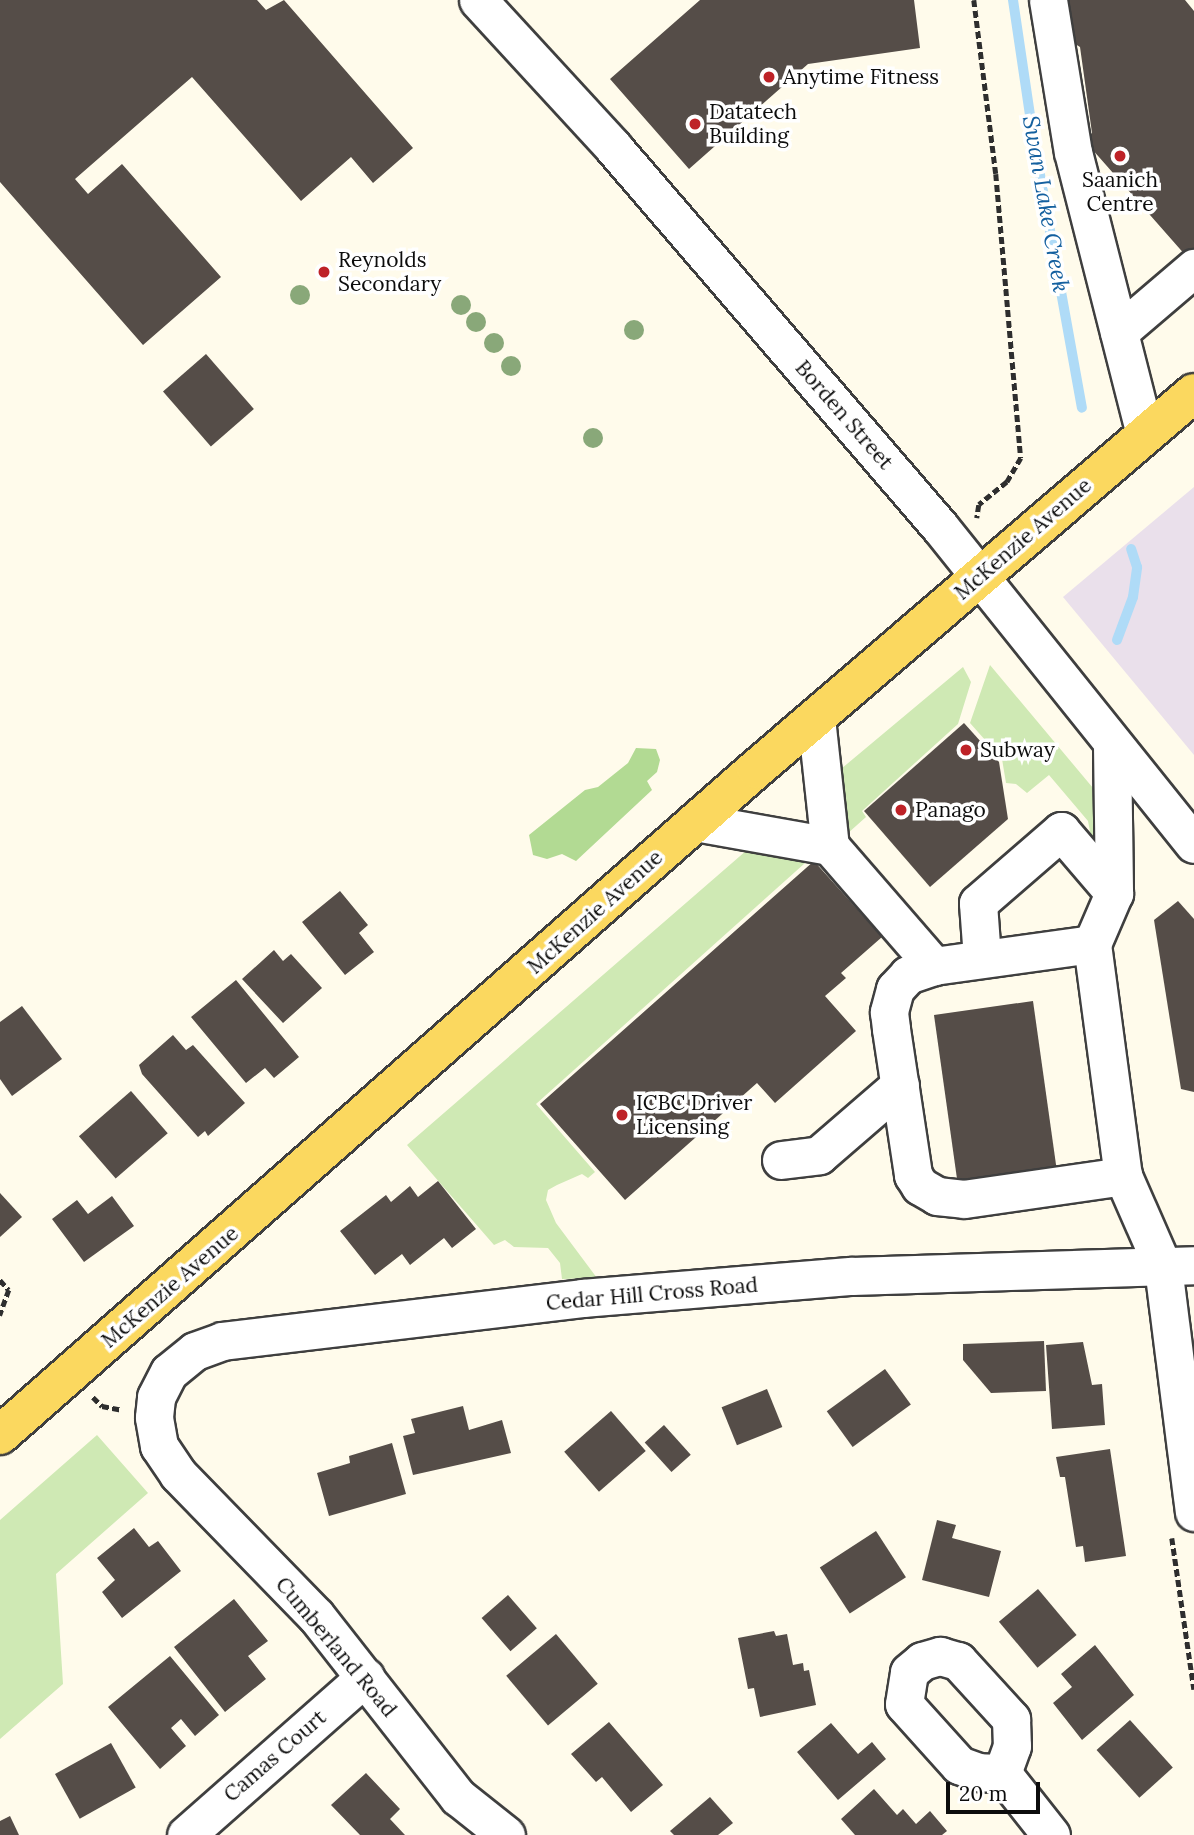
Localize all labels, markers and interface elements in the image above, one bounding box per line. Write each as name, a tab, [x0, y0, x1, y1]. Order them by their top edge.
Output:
place label: Anytime Fitness	[783, 64, 939, 90]
marker: Anytime Fitness	[761, 69, 777, 85]
place label: Datatech Building	[709, 99, 797, 149]
water label: Swan Lake Creek	[1017, 114, 1075, 294]
marker: Datatech Building	[687, 116, 703, 132]
marker: Saanich Centre	[1112, 148, 1128, 164]
place label: Saanich Centre	[1082, 167, 1158, 217]
place label: Reynolds Secondary	[338, 247, 441, 297]
marker: Reynolds Secondary	[316, 264, 332, 280]
street label: Borden Street	[790, 355, 898, 475]
street label: McKenzie Avenue	[949, 473, 1097, 605]
place label: Subway	[980, 737, 1055, 763]
marker: Subway	[958, 742, 974, 758]
place label: Panago	[915, 797, 986, 823]
marker: Panago	[893, 802, 909, 818]
street label: McKenzie Avenue	[522, 845, 668, 979]
place label: ICBC Driver Licensing	[636, 1090, 752, 1140]
marker: ICBC Driver Licensing	[614, 1107, 630, 1123]
street label: McKenzie Avenue	[96, 1221, 244, 1353]
street label: Cedar Hill Cross Road	[545, 1272, 759, 1316]
street label: Cumberland Road	[270, 1572, 402, 1722]
street label: Camas Court	[219, 1705, 331, 1807]
scale bar	[949, 1769, 1044, 1813]
text: 20 m	[959, 1780, 1008, 1807]

